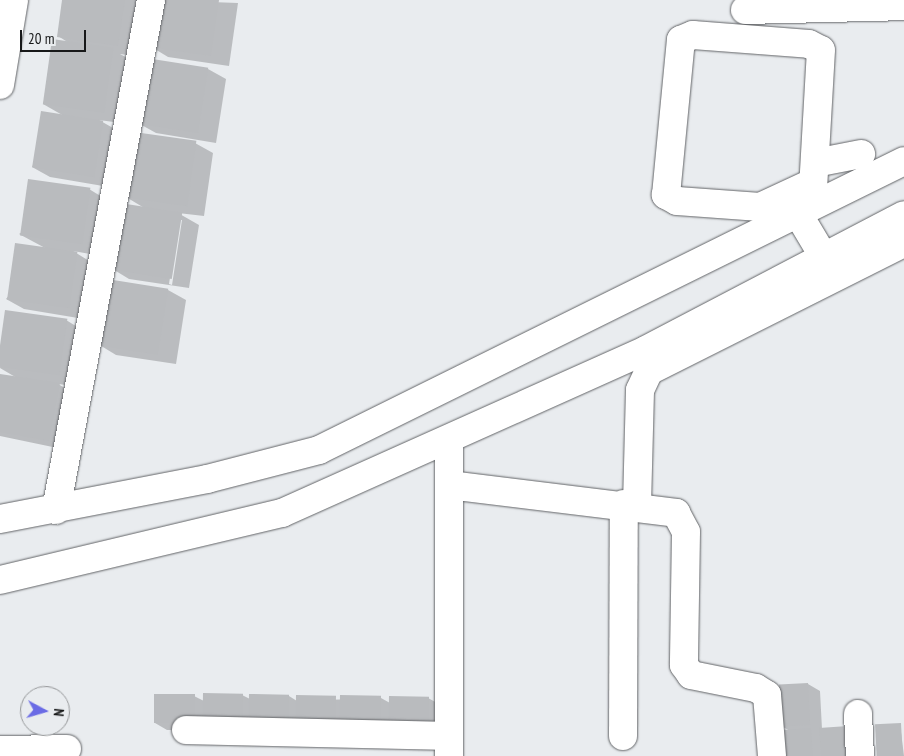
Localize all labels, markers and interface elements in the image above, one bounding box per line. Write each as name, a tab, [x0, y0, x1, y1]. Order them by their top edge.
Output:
scale bar	[22, 20, 89, 52]
text: 20 m	[28, 29, 54, 48]
north arrow	[20, 686, 70, 736]
text: N	[50, 708, 68, 717]

